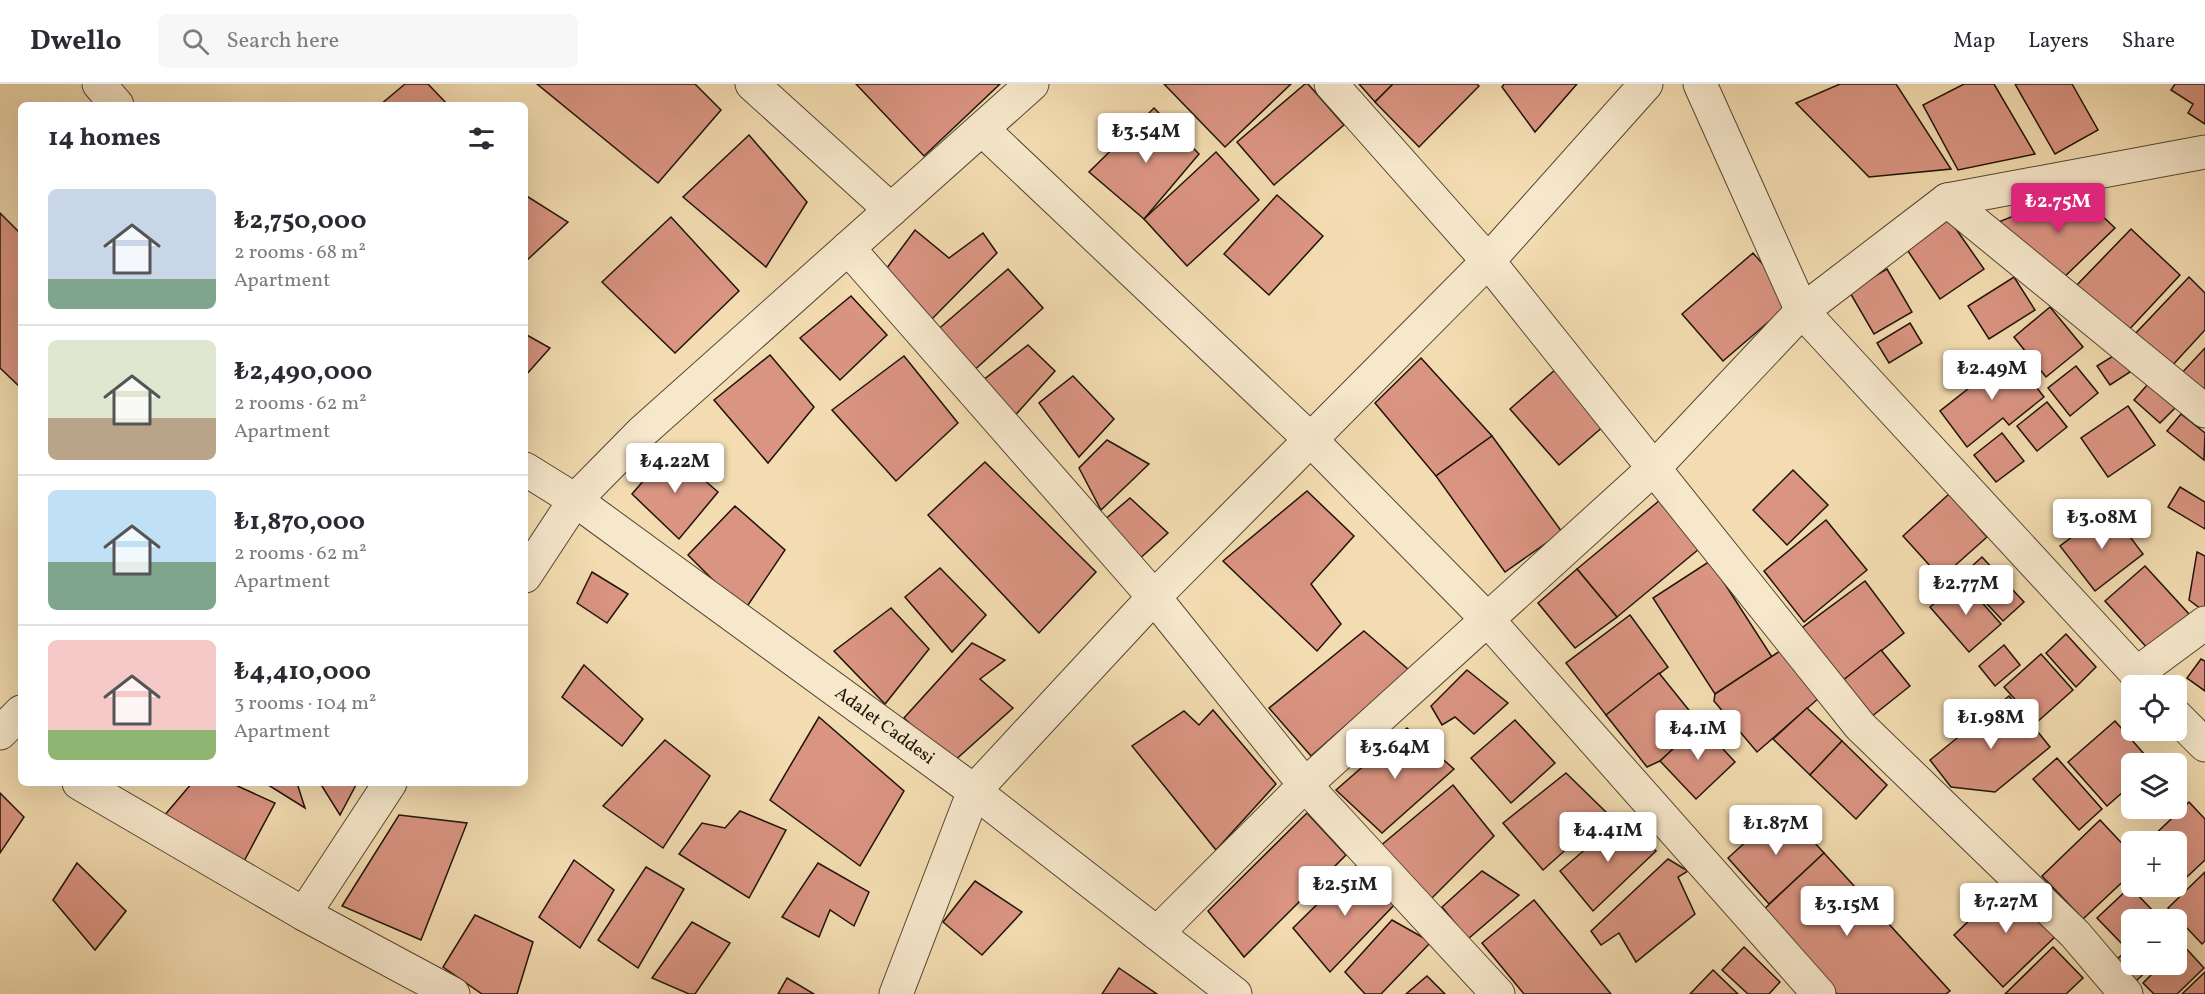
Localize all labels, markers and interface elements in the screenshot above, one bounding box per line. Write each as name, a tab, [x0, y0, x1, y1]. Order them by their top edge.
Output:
search box	[158, 14, 578, 68]
text: Dwello	[30, 22, 122, 61]
icon: search	[179, 25, 212, 58]
text: Search here	[227, 26, 339, 57]
text: Map	[1953, 27, 1995, 56]
text: Layers	[2028, 27, 2089, 56]
text: Share	[2122, 27, 2175, 56]
pin: ₺3.54M	[1097, 113, 1195, 164]
text: ₺3.54M	[1112, 118, 1180, 146]
text: 14 homes	[48, 120, 161, 156]
icon: filters	[465, 122, 498, 155]
pin: ₺2.75M	[2009, 183, 2107, 234]
text: ₺2.75M	[2025, 188, 2091, 216]
text: ₺2,750,000	[234, 203, 366, 239]
icon: home	[96, 213, 168, 285]
text: 2 rooms · 68 m²	[234, 239, 366, 267]
text: Apartment	[234, 267, 330, 295]
pin: ₺2.49M	[1943, 350, 2041, 401]
text: ₺2,490,000	[234, 354, 372, 390]
text: ₺2.49M	[1957, 355, 2027, 383]
icon: home	[96, 364, 168, 436]
text: 2 rooms · 62 m²	[234, 390, 367, 418]
text: Apartment	[234, 418, 330, 446]
pin: ₺4.22M	[626, 443, 724, 494]
text: ₺4.22M	[640, 448, 710, 476]
pin: ₺3.08M	[2053, 499, 2151, 550]
text: ₺1,870,000	[234, 504, 365, 540]
text: ₺3.08M	[2067, 504, 2137, 532]
icon: home	[96, 514, 168, 586]
text: 2 rooms · 62 m²	[234, 540, 367, 568]
pin: ₺2.77M	[1917, 565, 2015, 616]
text: Apartment	[234, 568, 330, 596]
text: ₺2.77M	[1933, 570, 1999, 598]
text: ₺4,410,000	[234, 654, 371, 690]
icon: home	[96, 664, 168, 736]
map controls	[2121, 675, 2187, 975]
button: locate	[2121, 675, 2187, 741]
street label: Adalet Caddesi	[830, 681, 940, 771]
text: 3 rooms · 104 m²	[234, 690, 376, 718]
pin: ₺1.98M	[1942, 699, 2040, 750]
text: ₺1.98M	[1958, 704, 2024, 732]
pin: ₺4.1M	[1656, 710, 1740, 761]
text: ₺4.1M	[1670, 715, 1727, 743]
text: Apartment	[234, 718, 330, 746]
pin: ₺3.64M	[1346, 729, 1444, 780]
text: ₺3.64M	[1360, 734, 1430, 762]
button: layers	[2121, 753, 2187, 819]
pin: ₺1.87M	[1727, 805, 1825, 856]
text: ₺1.87M	[1743, 810, 1809, 838]
pin: ₺4.41M	[1559, 812, 1657, 863]
text: ₺4.41M	[1573, 817, 1643, 845]
button: +	[2121, 831, 2187, 897]
pin: ₺2.51M	[1296, 866, 1394, 917]
text: ₺2.51M	[1313, 871, 1377, 899]
pin: ₺7.27M	[1957, 883, 2055, 934]
pin: ₺3.15M	[1798, 886, 1896, 937]
text: ₺7.27M	[1974, 888, 2038, 916]
text: ₺3.15M	[1815, 891, 1879, 919]
button: −	[2121, 909, 2187, 975]

